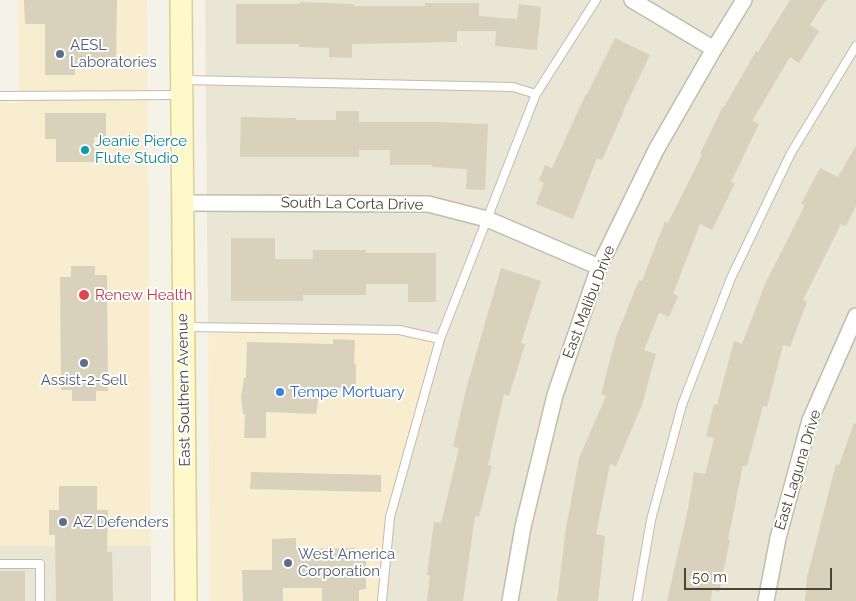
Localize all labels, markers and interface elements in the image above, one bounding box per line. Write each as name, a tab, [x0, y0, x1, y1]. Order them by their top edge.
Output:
place label: AESL Laboratories	[70, 36, 157, 71]
marker: AESL Laboratories	[54, 48, 66, 60]
place label: Jeanie Pierce Flute Studio	[95, 132, 187, 167]
marker: Jeanie Pierce Flute Studio	[79, 144, 91, 156]
street label: South La Corta Drive	[281, 194, 423, 214]
street label: East Malibu Drive	[559, 243, 619, 361]
place label: Renew Health	[95, 286, 192, 304]
marker: Renew Health	[77, 288, 91, 302]
street label: East Southern Avenue	[174, 313, 194, 467]
marker: Assist-2-Sell	[78, 357, 90, 369]
place label: Assist-2-Sell	[41, 371, 127, 389]
place label: Tempe Mortuary	[290, 383, 405, 401]
marker: Tempe Mortuary	[274, 386, 286, 398]
street label: East Laguna Drive	[771, 408, 825, 532]
place label: AZ Defenders	[73, 513, 169, 531]
marker: AZ Defenders	[57, 516, 69, 528]
place label: West America Corporation	[298, 545, 395, 580]
marker: West America Corporation	[282, 557, 294, 569]
scale bar	[686, 558, 834, 590]
text: 50 m	[692, 568, 727, 586]

